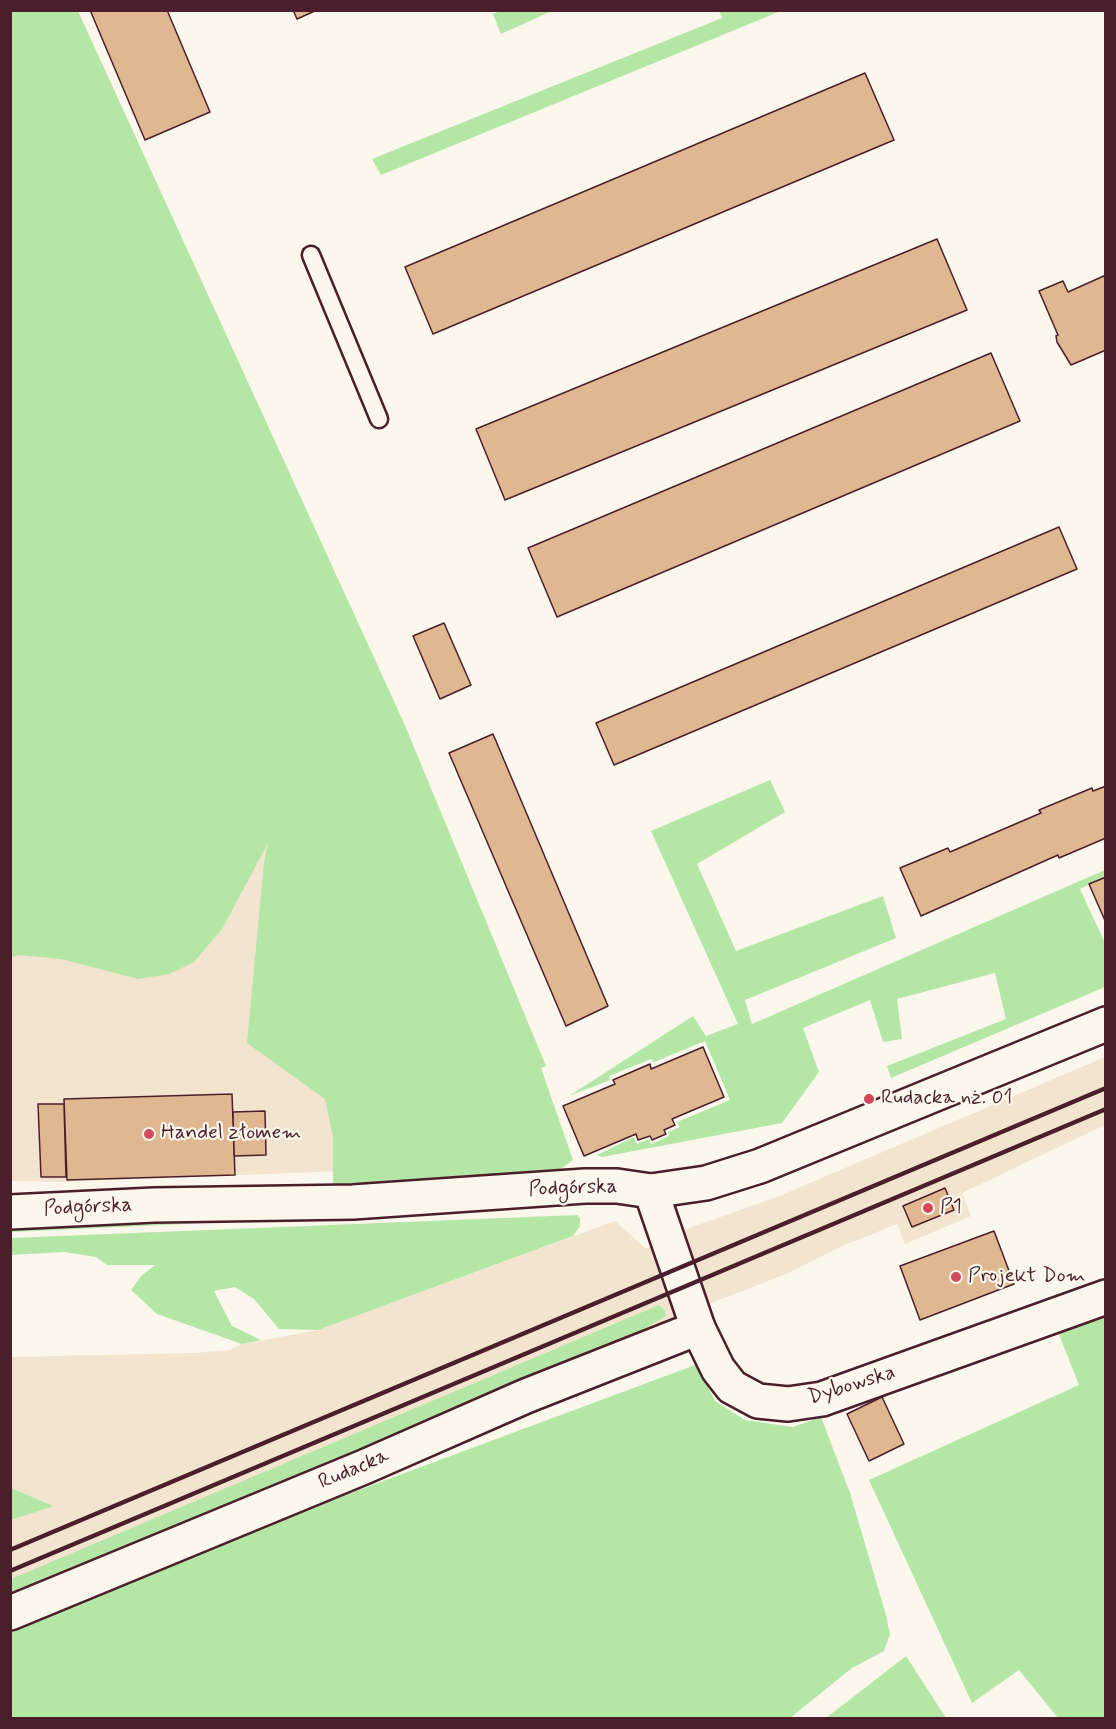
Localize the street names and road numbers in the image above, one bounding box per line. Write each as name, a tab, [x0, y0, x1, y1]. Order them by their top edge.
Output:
street label: Podgórska	[528, 1175, 618, 1203]
street label: Podgórska	[43, 1193, 133, 1223]
street label: Dybowska	[805, 1361, 899, 1411]
street label: Rudacka	[315, 1444, 393, 1496]

